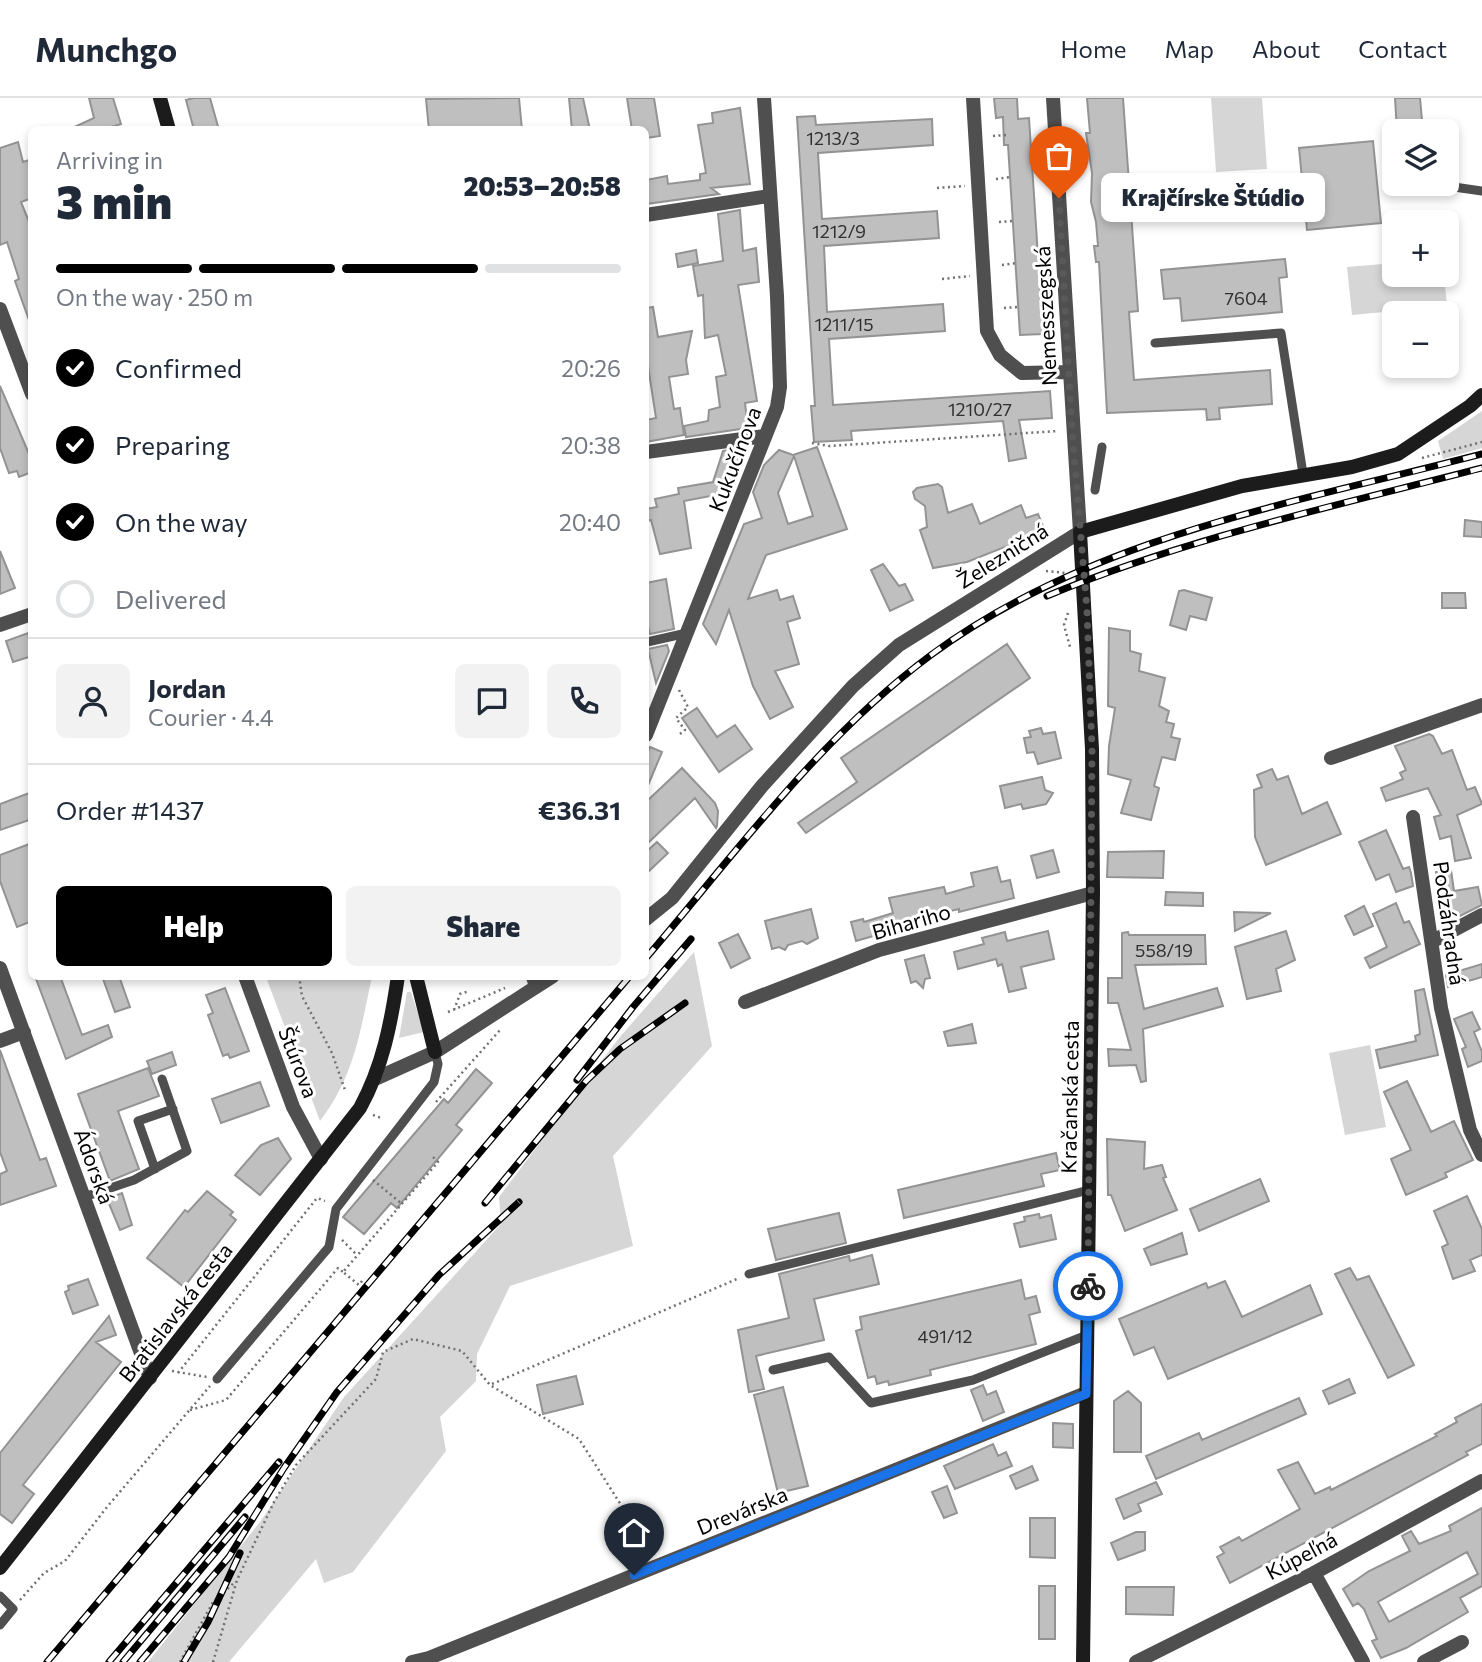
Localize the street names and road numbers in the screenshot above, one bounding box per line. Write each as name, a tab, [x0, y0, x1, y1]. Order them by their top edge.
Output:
street label: Nemesszegská	[1029, 245, 1061, 387]
street label: Kukučínova	[703, 403, 765, 515]
street label: Železničná	[952, 517, 1052, 593]
street label: Podzáhradná	[1429, 859, 1471, 987]
street label: Bihariho	[869, 898, 953, 944]
street label: Kračanská cesta	[1055, 1020, 1083, 1174]
street label: Štúrova	[274, 1023, 324, 1101]
street label: Ádorská	[70, 1125, 120, 1207]
street label: Bratislavská cesta	[113, 1238, 237, 1386]
street label: Drevárska	[693, 1480, 791, 1540]
street label: Kúpeľná	[1261, 1526, 1341, 1584]

